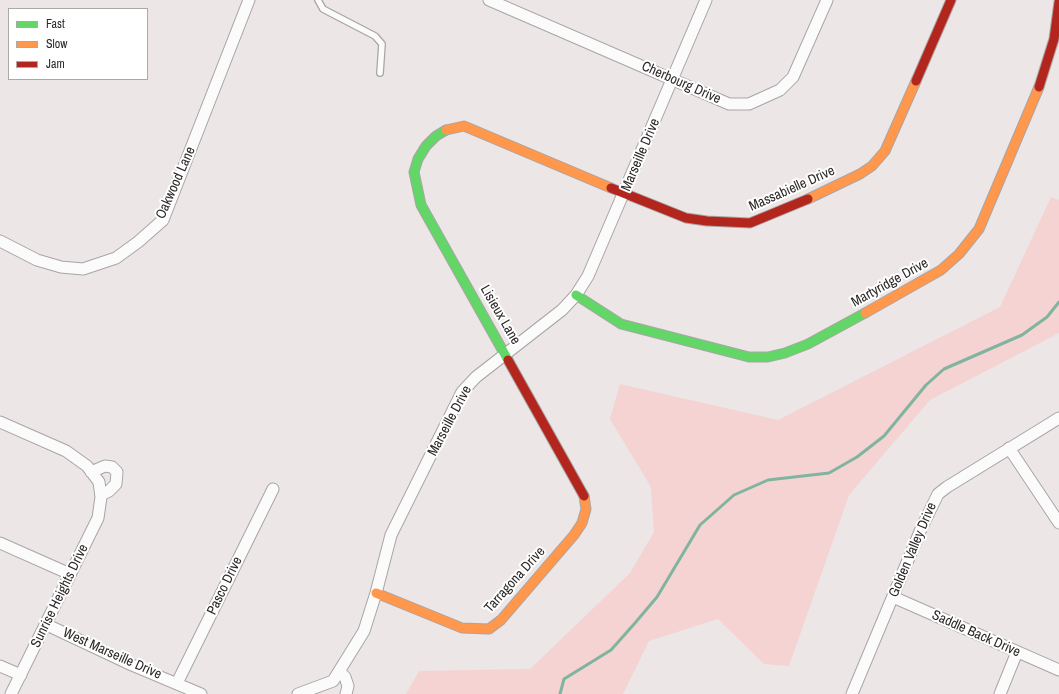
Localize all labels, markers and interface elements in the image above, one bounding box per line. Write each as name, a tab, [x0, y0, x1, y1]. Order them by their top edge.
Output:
legend	[8, 8, 148, 80]
text: Fast	[46, 16, 65, 32]
text: Slow	[46, 36, 67, 52]
text: Jam	[46, 56, 65, 72]
street label: Cherbourg Drive	[639, 58, 723, 108]
street label: Marseille Drive	[618, 116, 664, 194]
street label: Oakwood Lane	[153, 144, 199, 222]
street label: Massabielle Drive	[747, 163, 837, 215]
street label: Martyridge Drive	[849, 255, 931, 311]
street label: Lisieux Lane	[476, 282, 524, 348]
street label: Marseille Drive	[424, 383, 476, 459]
street label: Golden Valley Drive	[885, 500, 941, 600]
street label: Sunrise Heights Drive	[28, 542, 92, 650]
street label: Tarragona Drive	[481, 544, 549, 616]
street label: Pasco Drive	[204, 554, 246, 618]
street label: Saddle Back Drive	[929, 607, 1023, 661]
street label: West Marseille Drive	[60, 625, 164, 683]

